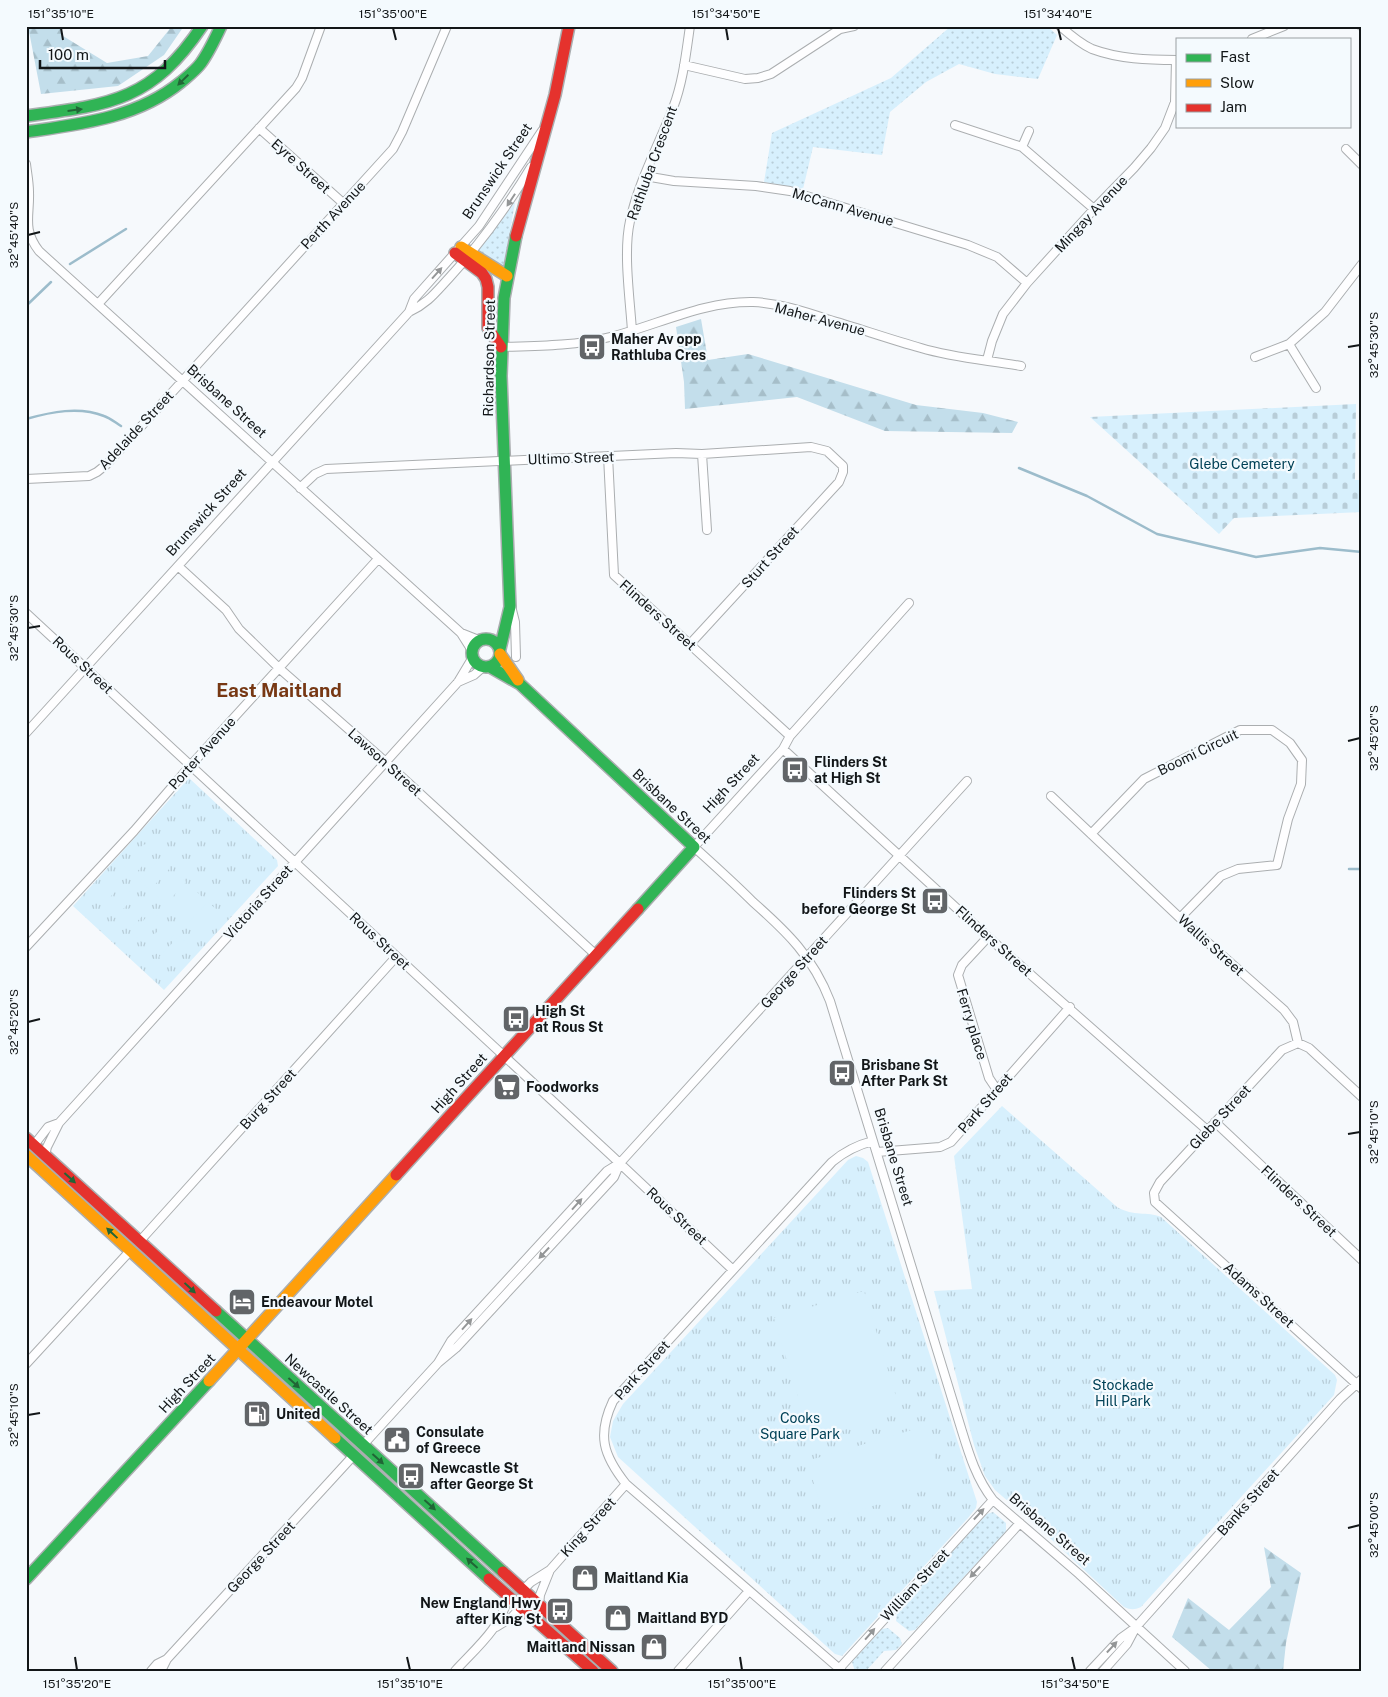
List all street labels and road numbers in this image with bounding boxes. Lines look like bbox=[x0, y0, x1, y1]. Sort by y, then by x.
street label: Rathluba Crescent bbox=[624, 104, 680, 222]
street label: Brunswick Street bbox=[459, 120, 535, 222]
street label: Eyre Street bbox=[268, 135, 334, 197]
street label: Mingay Avenue bbox=[1051, 172, 1131, 256]
street label: Perth Avenue bbox=[297, 178, 369, 252]
street label: McCann Avenue bbox=[790, 185, 896, 229]
street label: Richardson Street bbox=[480, 299, 498, 417]
street label: Maher Avenue bbox=[773, 299, 867, 339]
street label: Brisbane Street bbox=[184, 361, 270, 441]
street label: Adelaide Street bbox=[95, 387, 177, 473]
street label: Ultimo Street bbox=[527, 448, 615, 468]
street label: Brunswick Street bbox=[163, 465, 249, 559]
street label: Sturt Street bbox=[738, 523, 802, 591]
street label: Flinders Street bbox=[617, 577, 699, 653]
street label: Rous Street bbox=[50, 633, 116, 697]
street label: Porter Avenue bbox=[165, 713, 239, 793]
street label: Lawson Street bbox=[345, 725, 425, 799]
street label: Boomi Circuit bbox=[1155, 726, 1241, 778]
street label: High Street bbox=[699, 750, 763, 816]
street label: Brisbane Street bbox=[629, 765, 715, 847]
street label: Victoria Street bbox=[220, 862, 296, 942]
street label: Flinders Street bbox=[953, 903, 1035, 979]
street label: Rous Street bbox=[347, 909, 413, 973]
street label: Wallis Street bbox=[1175, 911, 1247, 979]
street label: George Street bbox=[757, 932, 831, 1012]
street label: Ferry place bbox=[954, 986, 990, 1062]
street label: High Street bbox=[428, 1050, 490, 1116]
street label: Burg Street bbox=[237, 1065, 299, 1133]
street label: Park Street bbox=[955, 1070, 1015, 1136]
street label: Glebe Street bbox=[1186, 1081, 1254, 1153]
street label: Brisbane Street bbox=[871, 1106, 917, 1208]
street label: Flinders Street bbox=[1258, 1162, 1340, 1240]
street label: Rous Street bbox=[644, 1184, 710, 1248]
street label: Adams Street bbox=[1220, 1259, 1298, 1331]
street label: Park Street bbox=[611, 1337, 673, 1403]
street label: High Street bbox=[155, 1350, 219, 1416]
street label: Newcastle Street bbox=[282, 1350, 376, 1438]
street label: Banks Street bbox=[1214, 1465, 1282, 1539]
street label: Brisbane Street bbox=[1006, 1490, 1094, 1568]
street label: King Street bbox=[557, 1494, 619, 1560]
street label: George Street bbox=[224, 1518, 298, 1596]
street label: William Street bbox=[878, 1546, 952, 1624]

